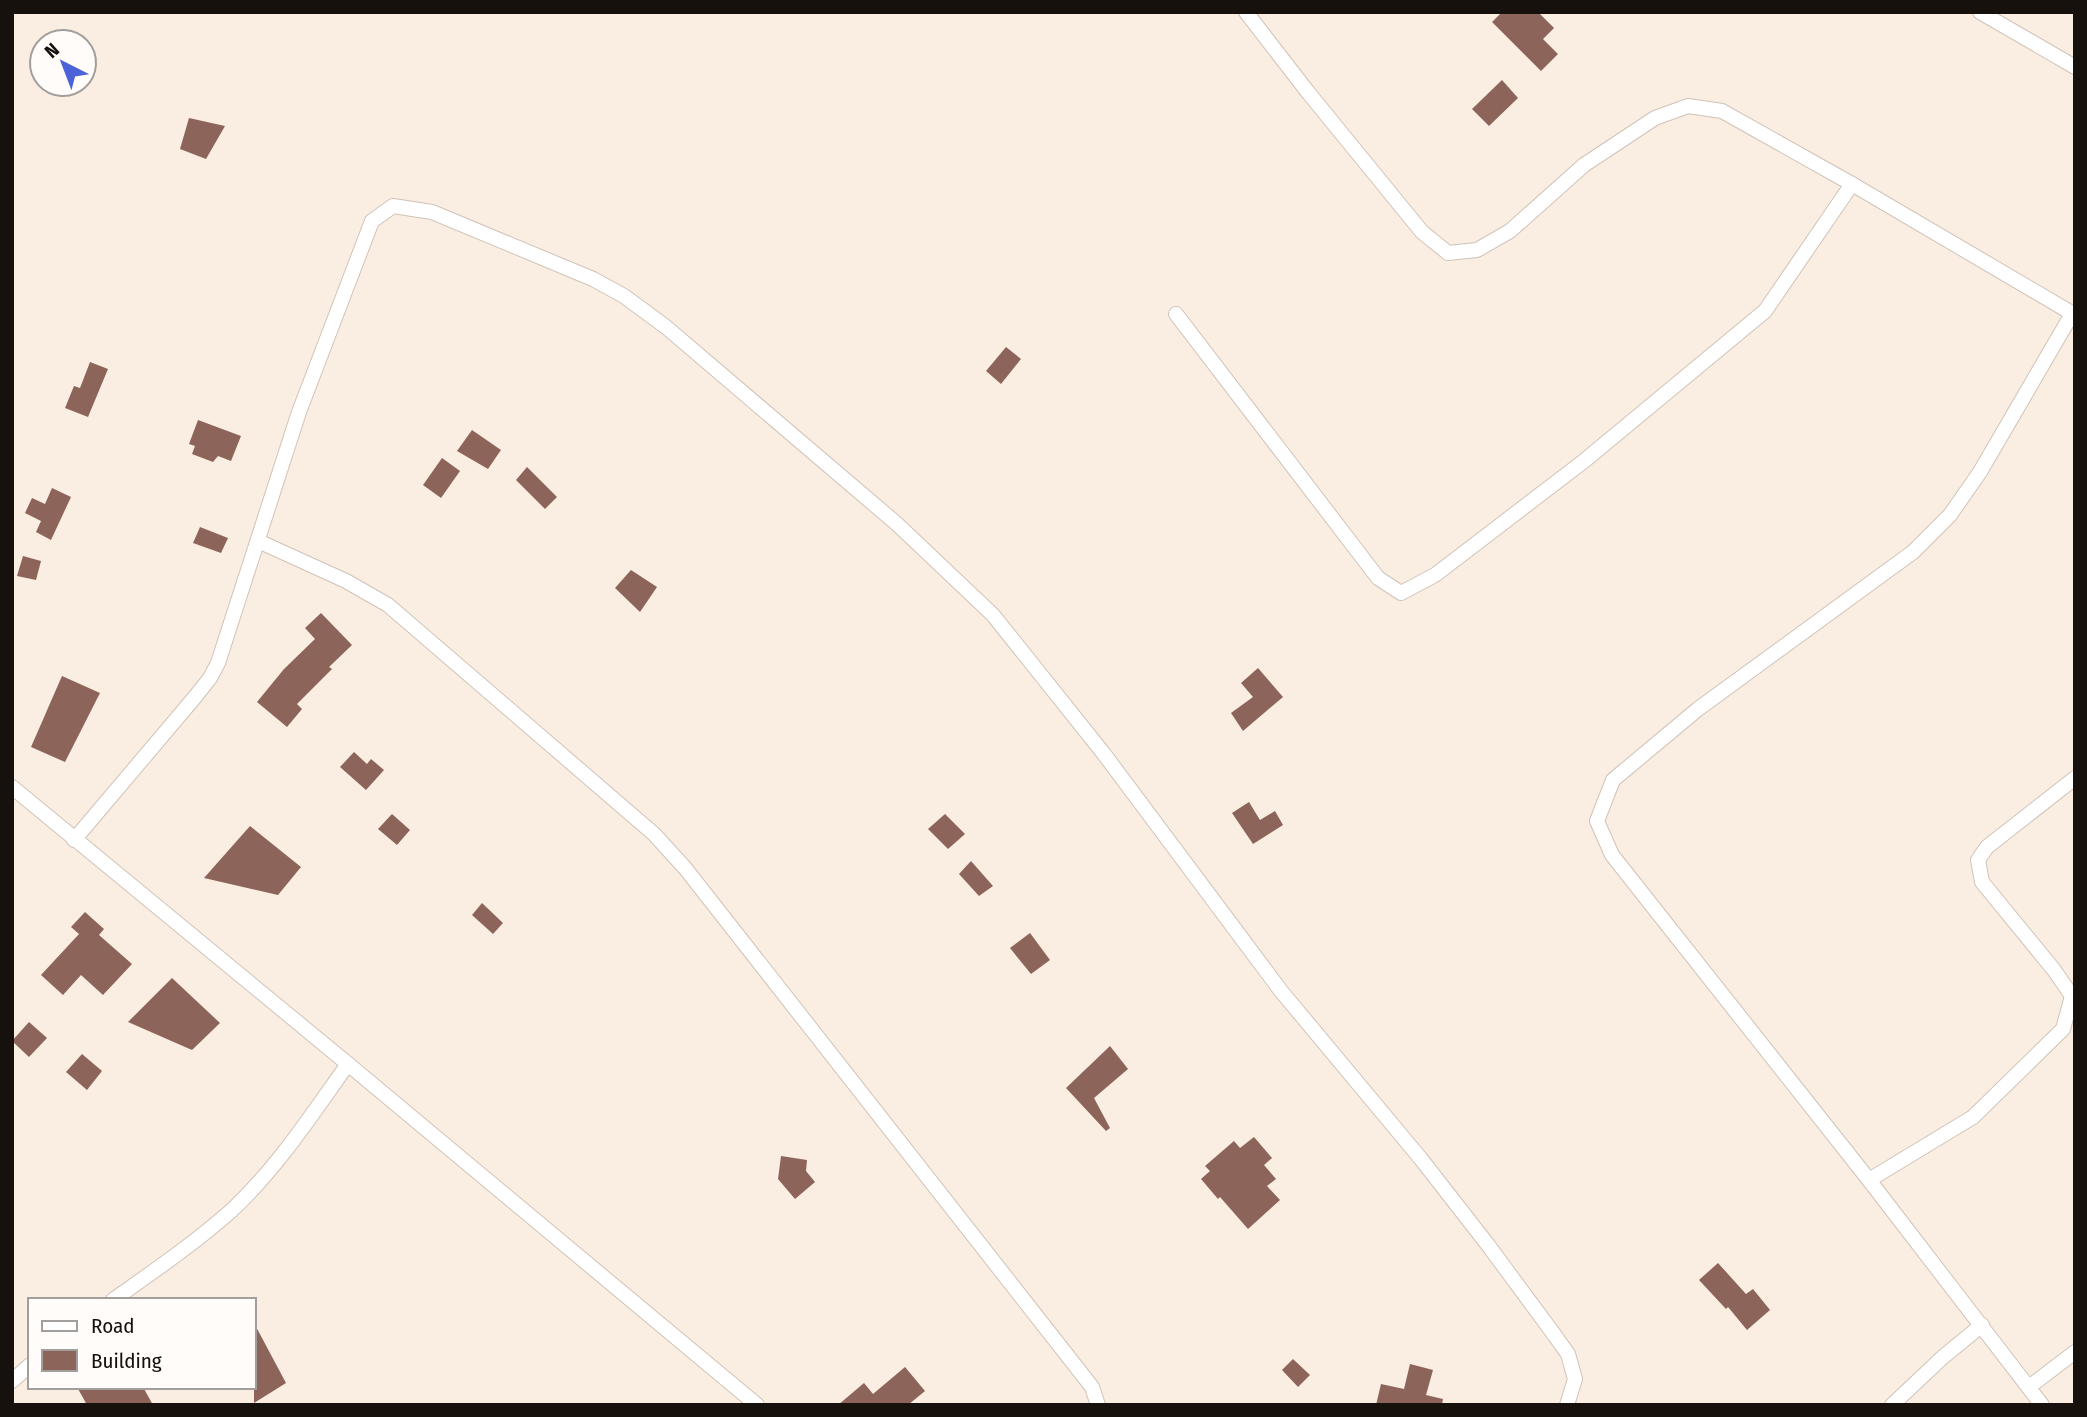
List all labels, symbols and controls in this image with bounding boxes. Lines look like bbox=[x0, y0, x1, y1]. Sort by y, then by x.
north arrow bbox=[28, 28, 98, 98]
text: N bbox=[40, 38, 64, 63]
legend bbox=[28, 1298, 256, 1389]
text: Road bbox=[91, 1313, 135, 1339]
text: Building bbox=[91, 1348, 162, 1374]

